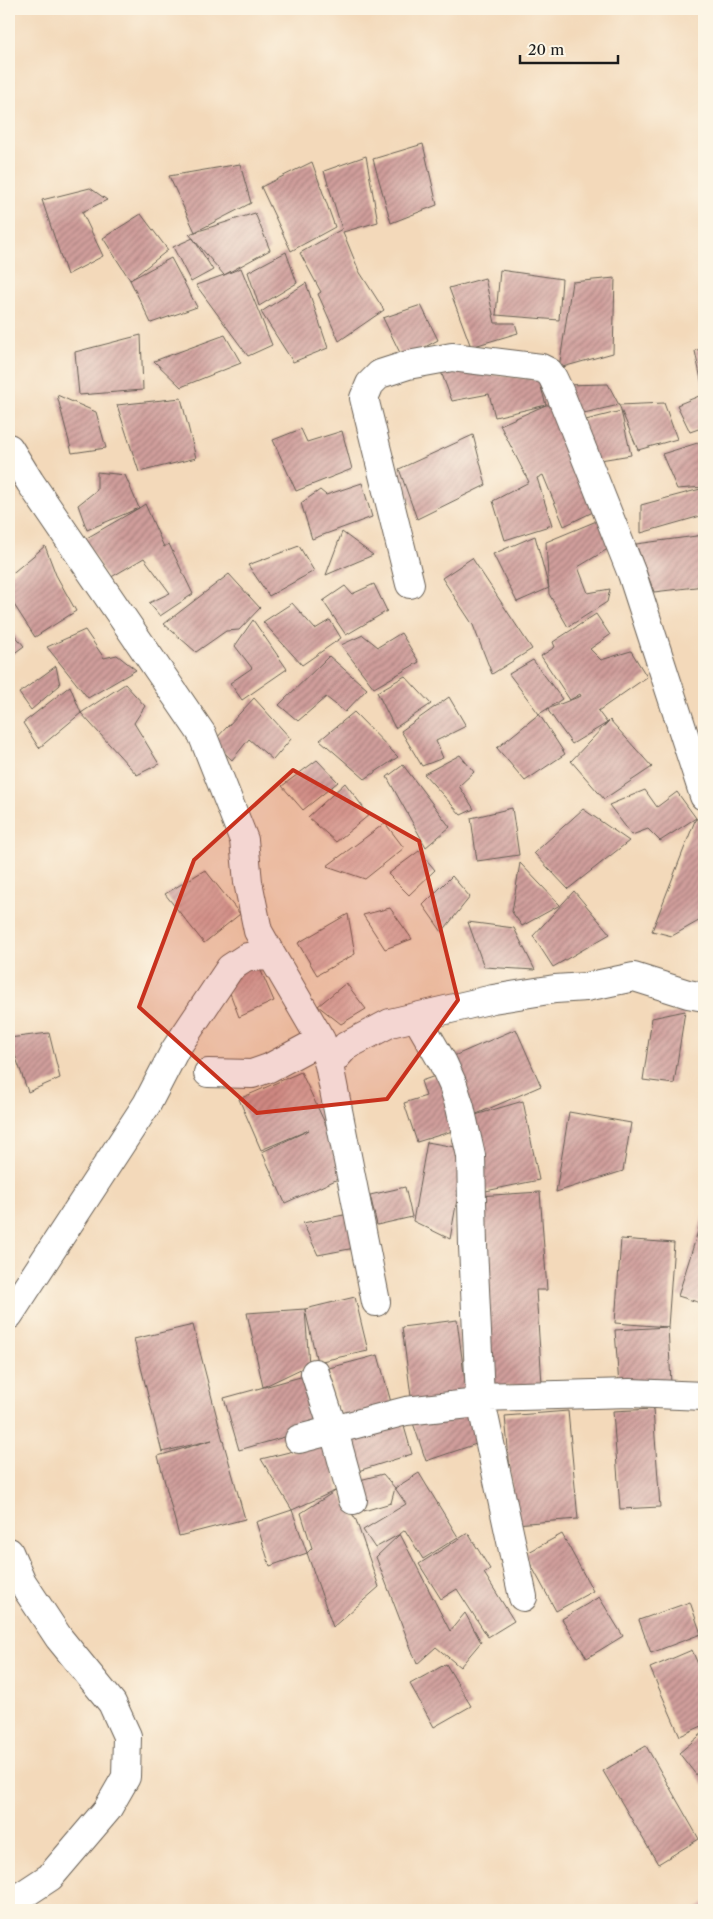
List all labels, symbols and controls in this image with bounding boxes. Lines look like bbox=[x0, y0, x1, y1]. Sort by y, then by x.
scale bar bbox=[520, 32, 618, 64]
text: 20 m bbox=[528, 40, 564, 59]

